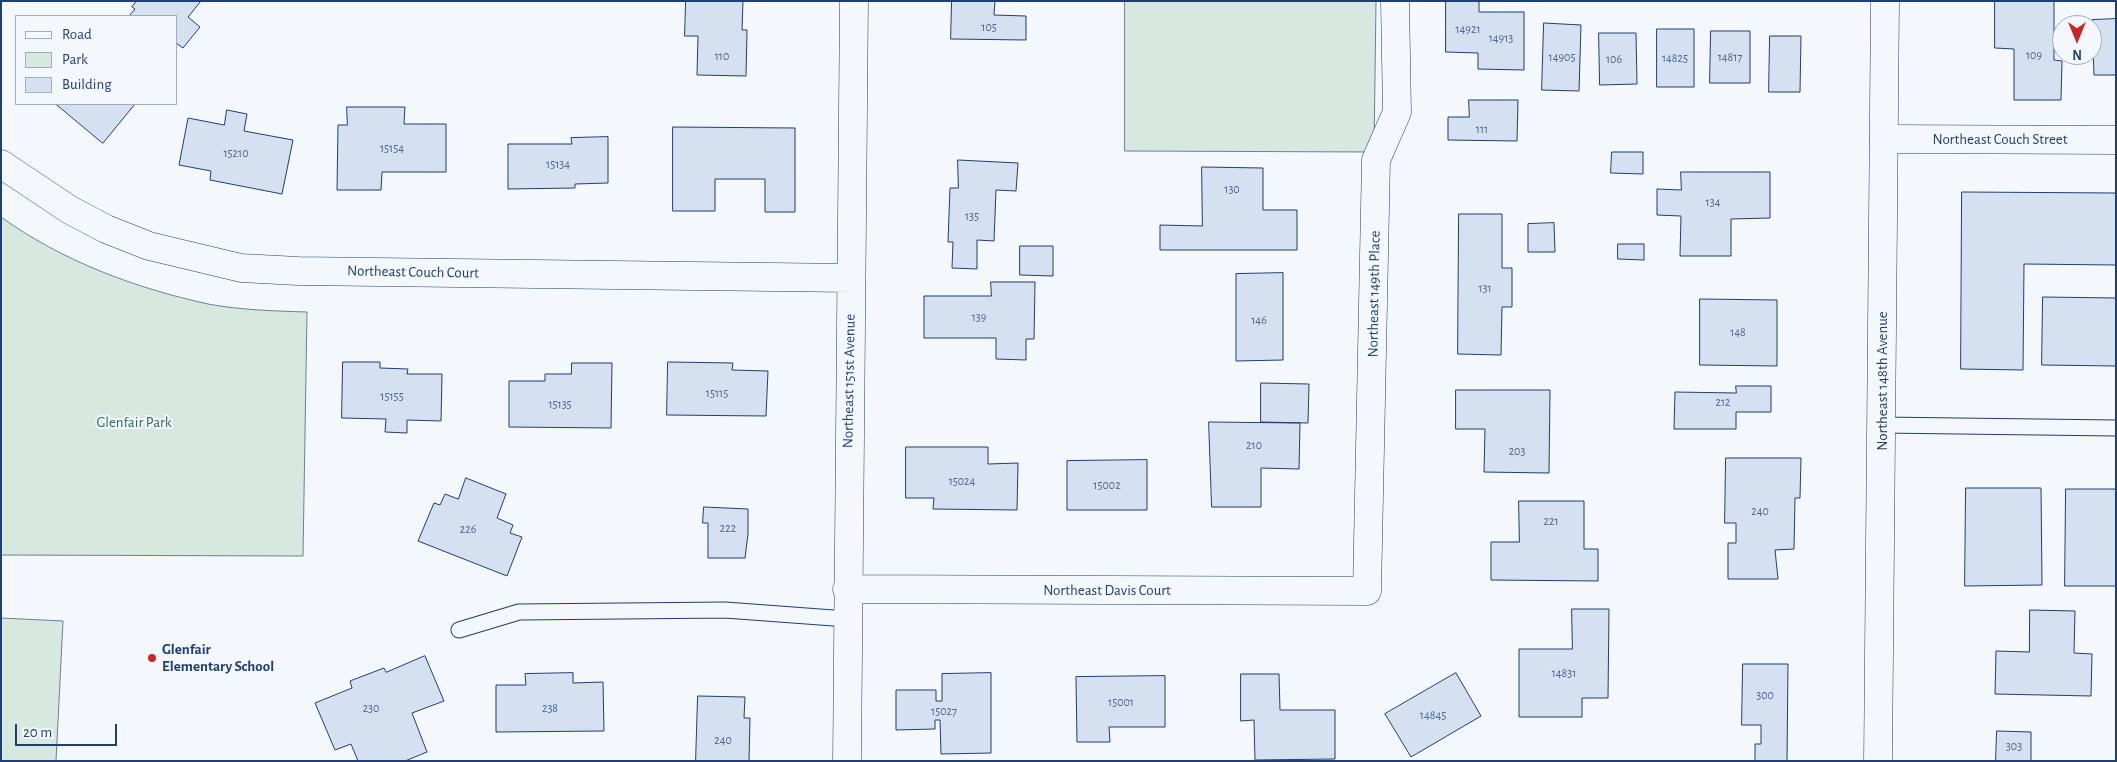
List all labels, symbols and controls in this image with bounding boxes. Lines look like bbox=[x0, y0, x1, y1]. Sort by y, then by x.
legend bbox=[15, 15, 178, 105]
north arrow bbox=[2052, 15, 2102, 65]
house number: 105 bbox=[981, 20, 997, 34]
house number: 14921 bbox=[1455, 22, 1481, 36]
text: Road bbox=[62, 27, 92, 42]
house number: 14913 bbox=[1489, 31, 1513, 45]
text: N bbox=[2072, 47, 2082, 61]
house number: 109 bbox=[2026, 48, 2042, 62]
house number: 110 bbox=[715, 49, 729, 63]
house number: 14905 bbox=[1549, 50, 1575, 64]
house number: 14817 bbox=[1718, 50, 1742, 64]
house number: 14825 bbox=[1662, 51, 1688, 65]
text: Park bbox=[62, 52, 88, 67]
house number: 106 bbox=[1606, 52, 1622, 66]
text: Building bbox=[62, 77, 112, 92]
house number: 111 bbox=[1476, 122, 1488, 136]
street label: Northeast Couch Street bbox=[1932, 130, 2068, 148]
house number: 15154 bbox=[380, 141, 404, 155]
house number: 15210 bbox=[223, 146, 249, 160]
house number: 15134 bbox=[546, 157, 570, 171]
house number: 130 bbox=[1224, 182, 1240, 196]
house number: 134 bbox=[1706, 195, 1720, 209]
house number: 135 bbox=[965, 209, 979, 223]
street label: Northeast 149th Place bbox=[1364, 230, 1384, 358]
street label: Northeast Couch Court bbox=[347, 262, 479, 282]
house number: 131 bbox=[1478, 281, 1492, 295]
house number: 139 bbox=[972, 310, 986, 324]
street label: Northeast 148th Avenue bbox=[1873, 311, 1891, 451]
house number: 146 bbox=[1251, 313, 1267, 327]
street label: Northeast 151st Avenue bbox=[839, 314, 859, 448]
house number: 148 bbox=[1730, 325, 1746, 339]
house number: 15115 bbox=[706, 386, 728, 400]
house number: 15155 bbox=[380, 389, 404, 403]
house number: 212 bbox=[1715, 395, 1731, 409]
house number: 15135 bbox=[548, 397, 572, 411]
park label: Glenfair Park bbox=[96, 413, 172, 431]
house number: 210 bbox=[1246, 438, 1262, 452]
house number: 203 bbox=[1509, 444, 1525, 458]
house number: 15024 bbox=[949, 474, 975, 488]
house number: 15002 bbox=[1093, 478, 1121, 492]
house number: 240 bbox=[1751, 504, 1769, 518]
house number: 221 bbox=[1543, 514, 1559, 528]
house number: 222 bbox=[720, 521, 736, 535]
house number: 226 bbox=[460, 522, 476, 536]
street label: Northeast Davis Court bbox=[1043, 581, 1171, 599]
place label: Glenfair Elementary School bbox=[162, 640, 274, 675]
marker: Glenfair Elementary School bbox=[146, 652, 158, 664]
house number: 14831 bbox=[1552, 666, 1576, 680]
house number: 300 bbox=[1756, 688, 1774, 702]
house number: 15001 bbox=[1108, 695, 1134, 709]
house number: 230 bbox=[363, 701, 379, 715]
house number: 238 bbox=[542, 701, 558, 715]
house number: 15027 bbox=[931, 704, 957, 718]
house number: 14845 bbox=[1420, 708, 1446, 722]
scale bar bbox=[18, 714, 120, 746]
text: 20 m bbox=[23, 725, 52, 740]
house number: 240 bbox=[714, 733, 732, 747]
house number: 303 bbox=[2006, 739, 2022, 753]

